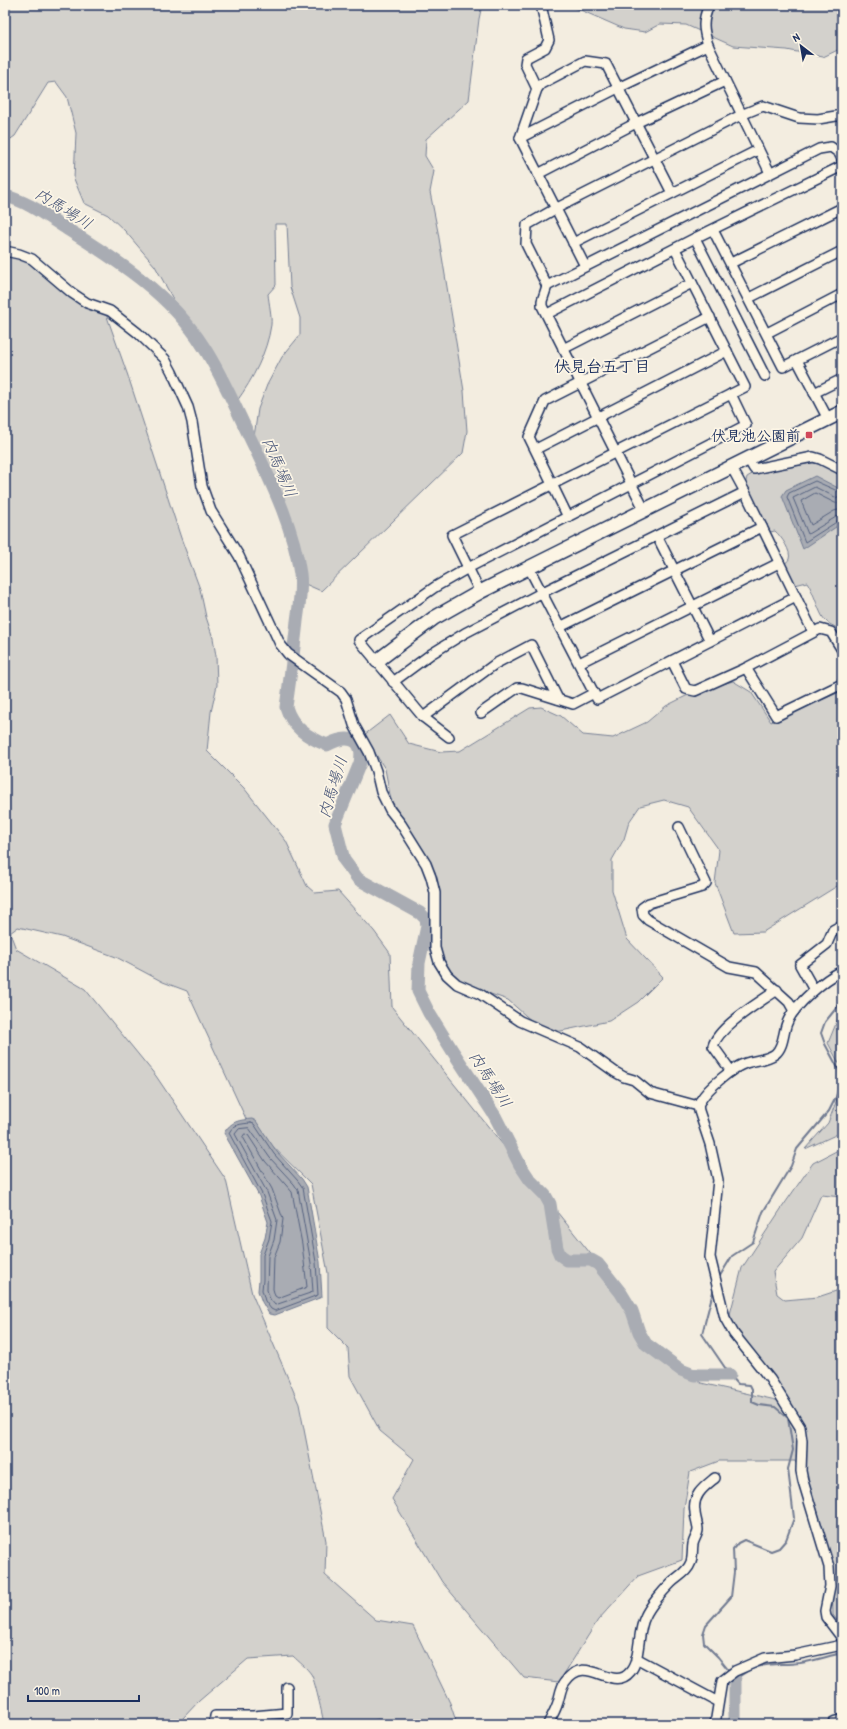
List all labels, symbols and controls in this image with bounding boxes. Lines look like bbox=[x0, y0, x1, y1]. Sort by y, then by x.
north arrow bbox=[781, 26, 821, 66]
text: N bbox=[790, 30, 802, 45]
water label: 内馬場川 bbox=[31, 182, 97, 234]
district label: 伏見台五丁目 bbox=[554, 355, 650, 377]
place label: 伏見池公園前 bbox=[711, 425, 801, 446]
marker: 伏見池公園前 bbox=[804, 430, 814, 440]
water label: 内馬場川 bbox=[257, 433, 303, 501]
water label: 内馬場川 bbox=[312, 753, 352, 821]
water label: 内馬場川 bbox=[464, 1046, 518, 1112]
scale bar bbox=[28, 1677, 139, 1703]
text: 100 m bbox=[34, 1682, 60, 1699]

